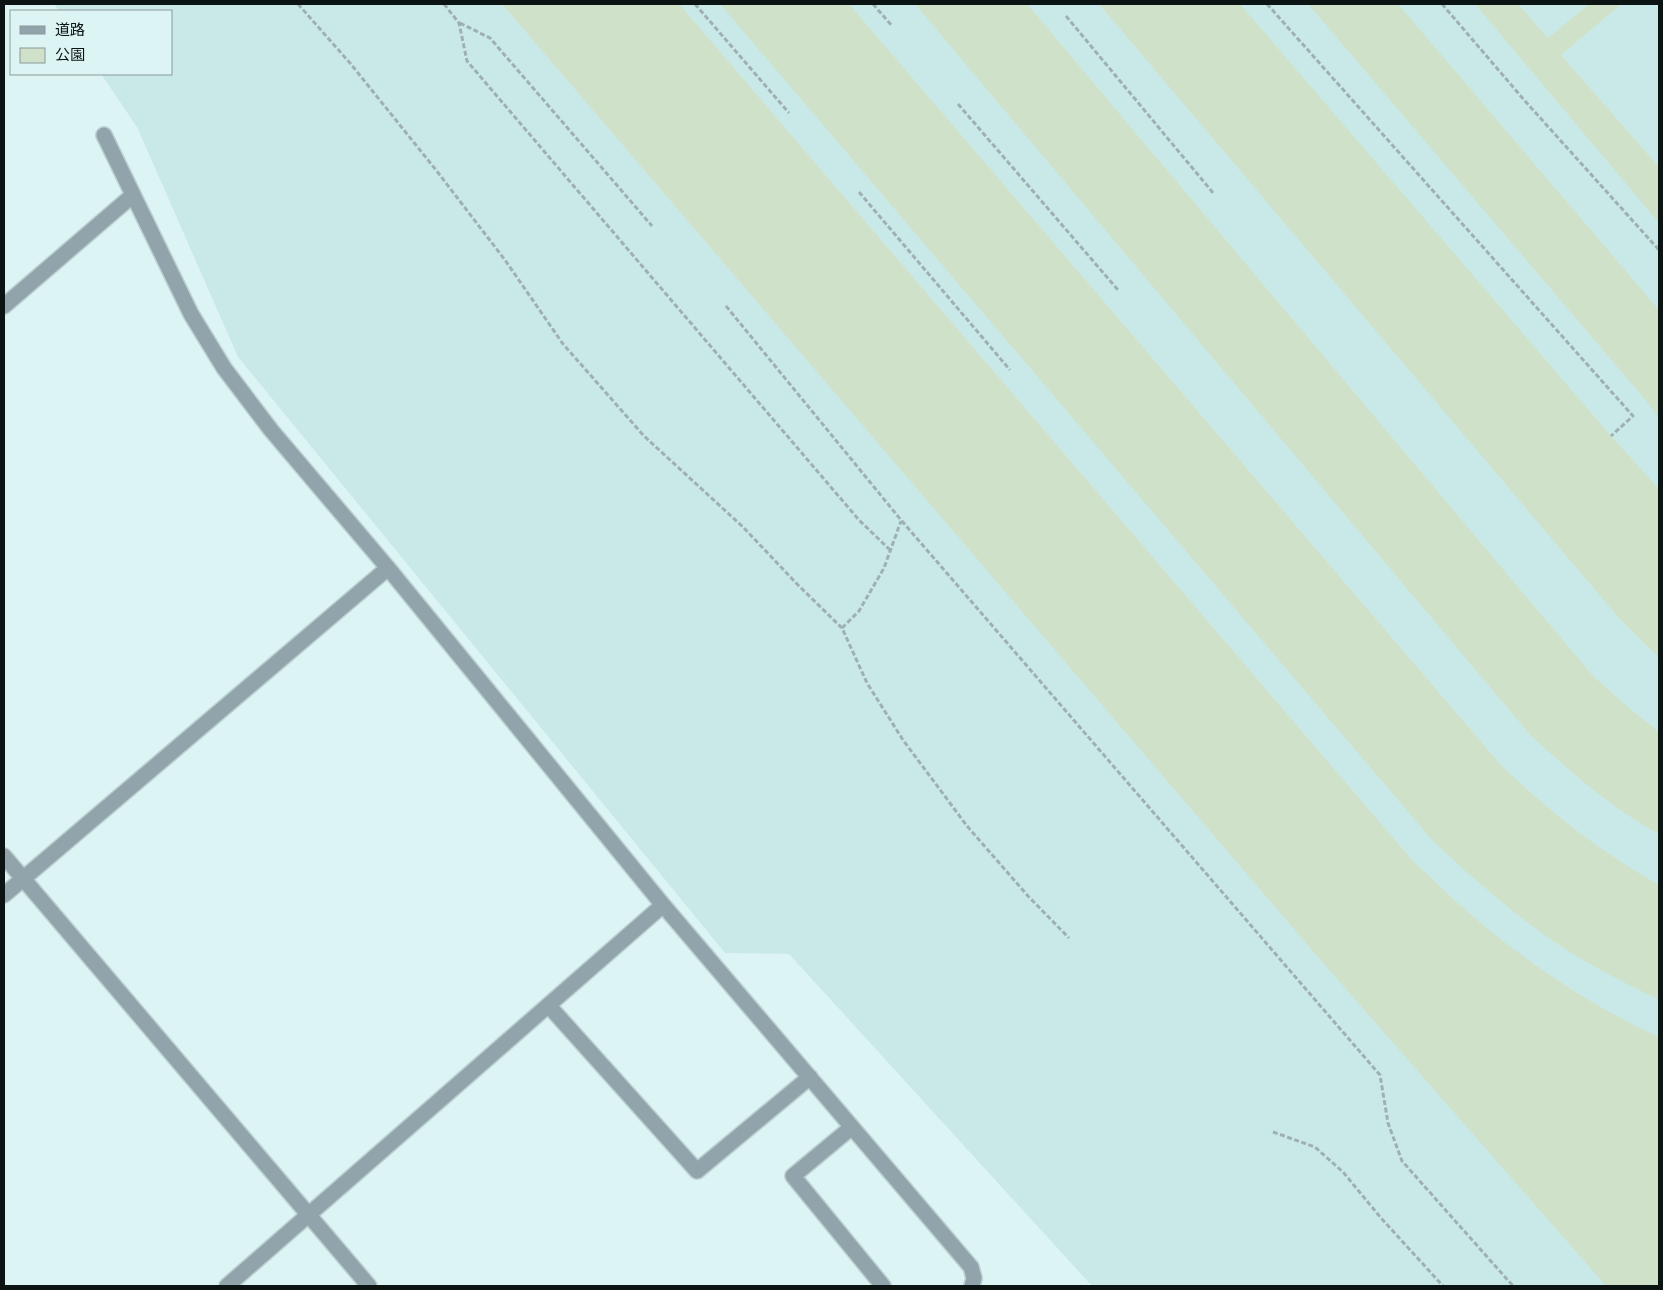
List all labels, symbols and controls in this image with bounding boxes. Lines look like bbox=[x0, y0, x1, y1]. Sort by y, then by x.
legend bbox=[10, 10, 172, 75]
text: 道路 bbox=[55, 21, 85, 38]
text: 公園 bbox=[55, 46, 85, 63]

